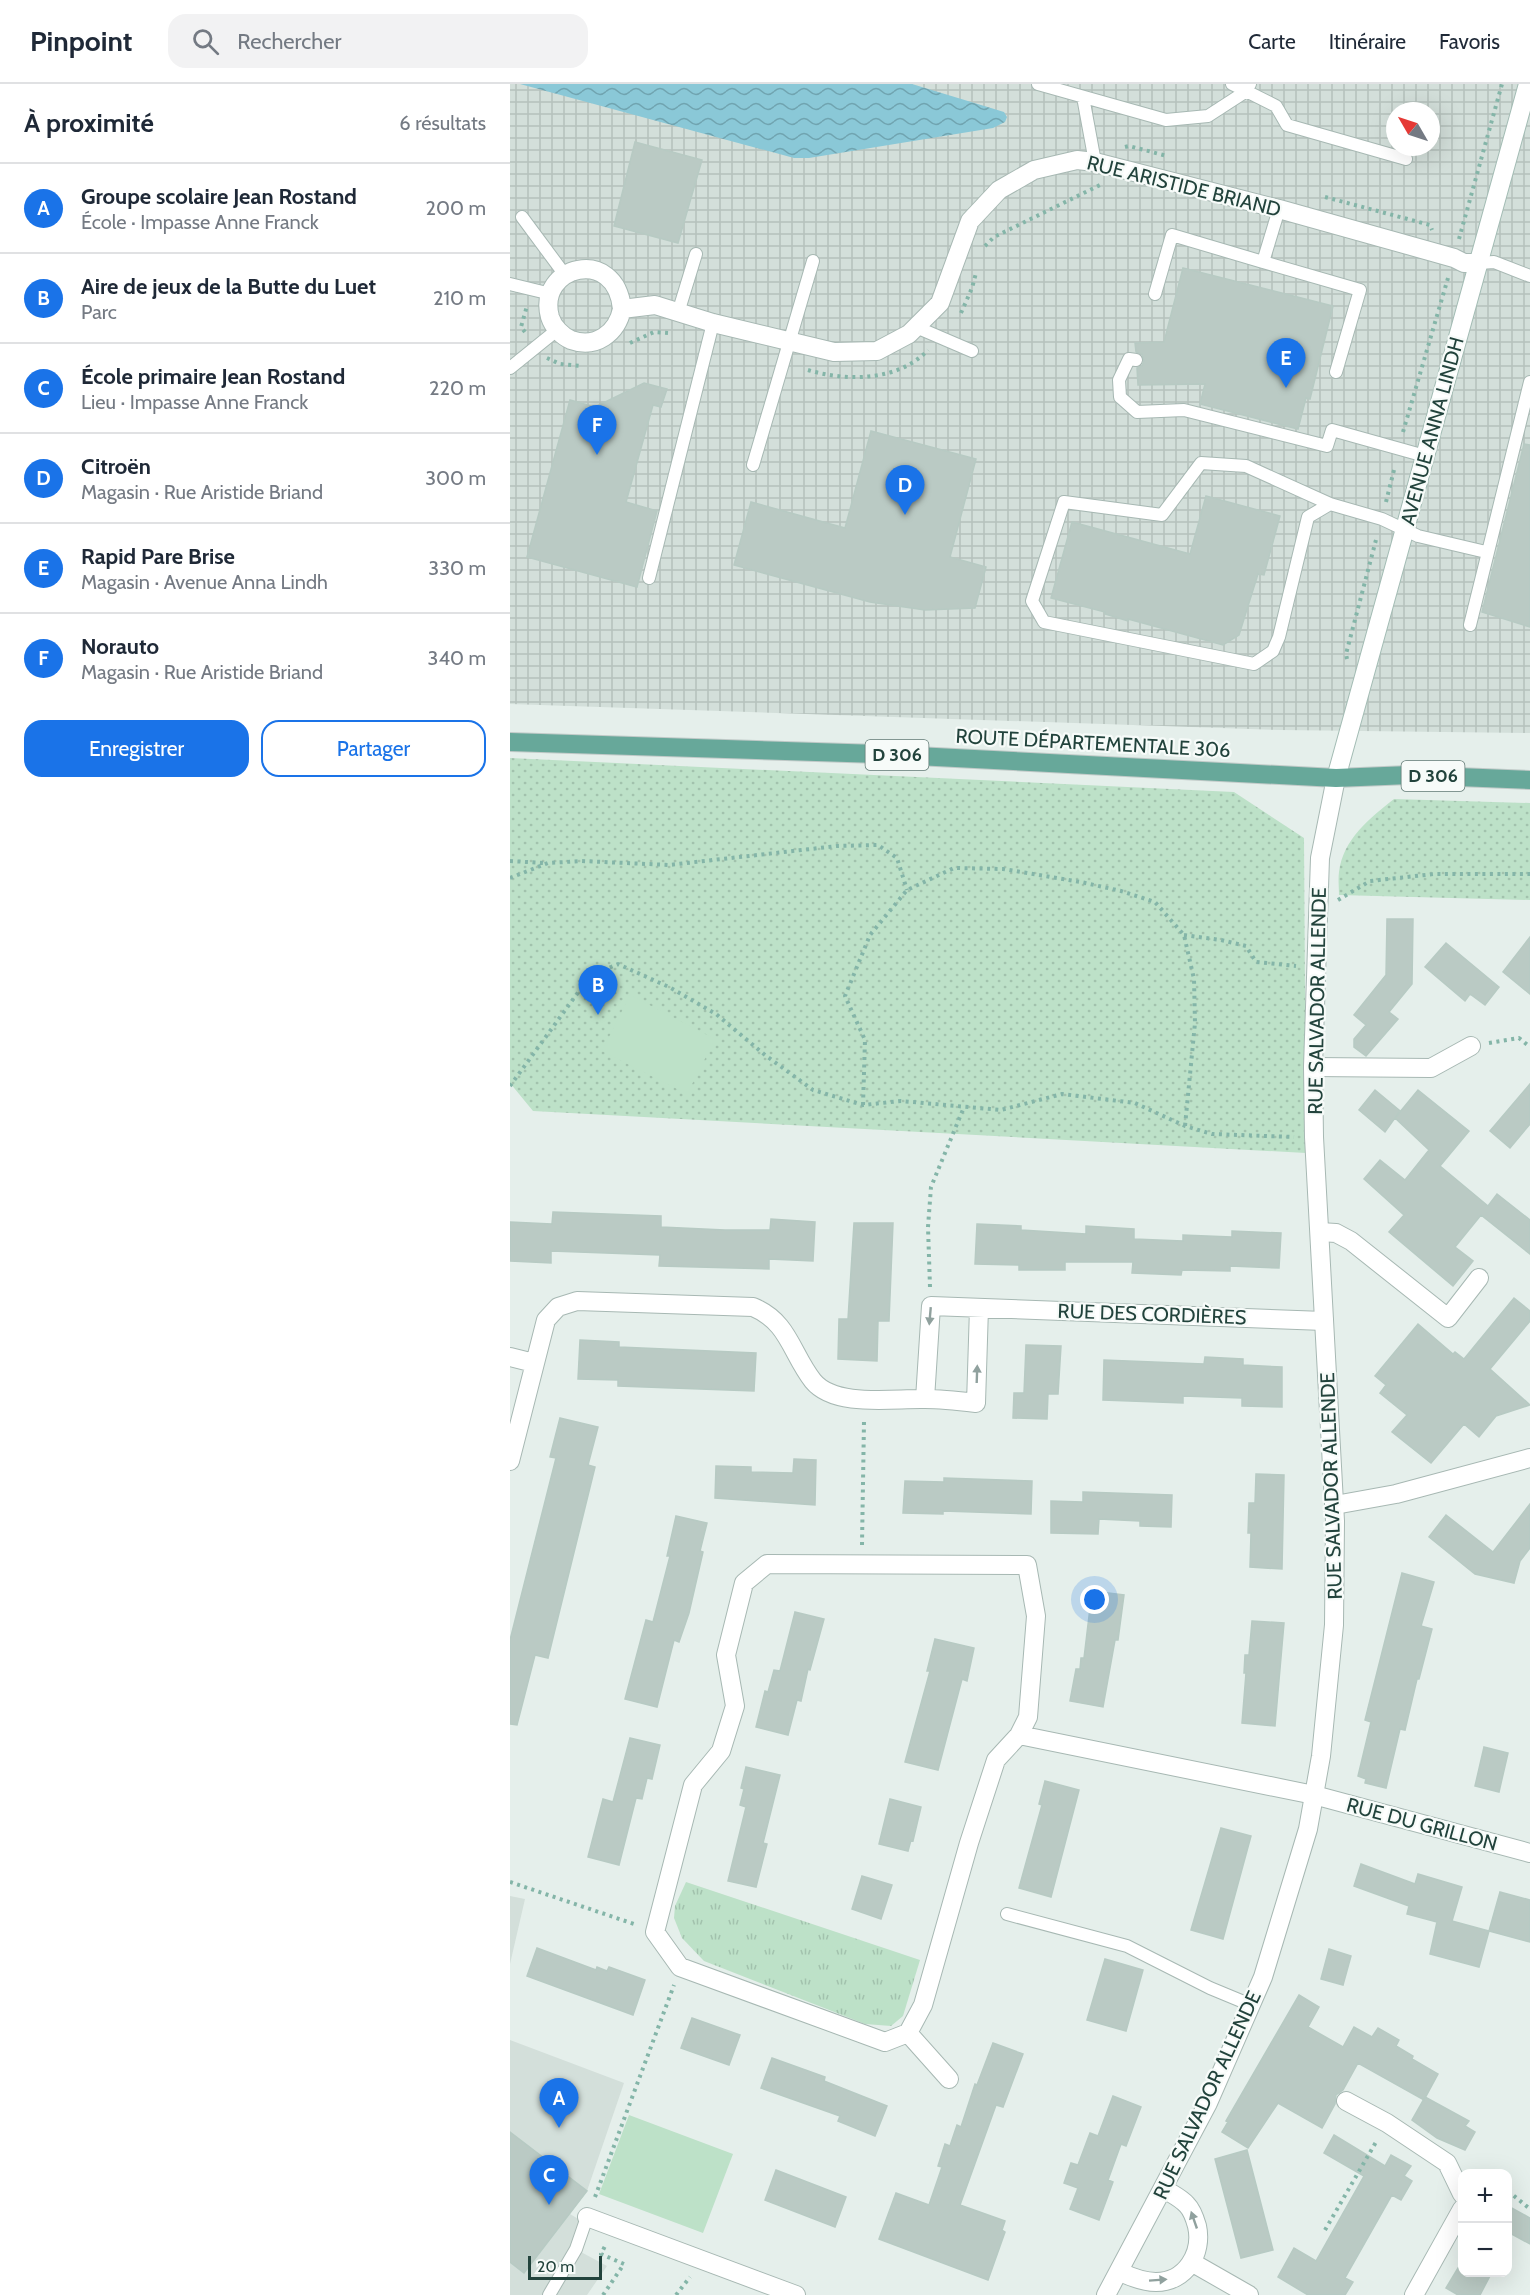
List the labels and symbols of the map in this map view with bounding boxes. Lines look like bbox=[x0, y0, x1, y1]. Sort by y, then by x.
north arrow bbox=[1386, 102, 1440, 156]
street label: RUE ARISTIDE BRIAND bbox=[1084, 150, 1284, 222]
street label: AVENUE ANNA LINDH bbox=[1395, 334, 1469, 528]
pin: E bbox=[1266, 338, 1306, 388]
pin: F bbox=[578, 406, 616, 455]
pin: D bbox=[886, 466, 924, 515]
street label: ROUTE DÉPARTEMENTALE 306 bbox=[955, 724, 1231, 762]
road number: D 306 bbox=[866, 740, 928, 770]
road number: D 306 bbox=[1402, 761, 1464, 791]
street label: RUE SALVADOR ALLENDE bbox=[1303, 887, 1331, 1115]
pin: B bbox=[578, 966, 617, 1015]
street label: RUE DES CORDIÈRES bbox=[1057, 1299, 1247, 1329]
one-way arrow bbox=[926, 1307, 935, 1326]
one-way arrow bbox=[972, 1365, 981, 1384]
street label: RUE SALVADOR ALLENDE bbox=[1315, 1372, 1347, 1600]
your location bbox=[1080, 1585, 1109, 1614]
street label: RUE DU GRILLON bbox=[1344, 1792, 1500, 1856]
street label: RUE SALVADOR ALLENDE bbox=[1148, 1987, 1266, 2203]
pin: A bbox=[539, 2078, 578, 2128]
pin: C bbox=[530, 2156, 568, 2205]
one-way arrow bbox=[1189, 2211, 1199, 2229]
scale bar bbox=[528, 2253, 602, 2280]
one-way arrow bbox=[1149, 2276, 1168, 2285]

